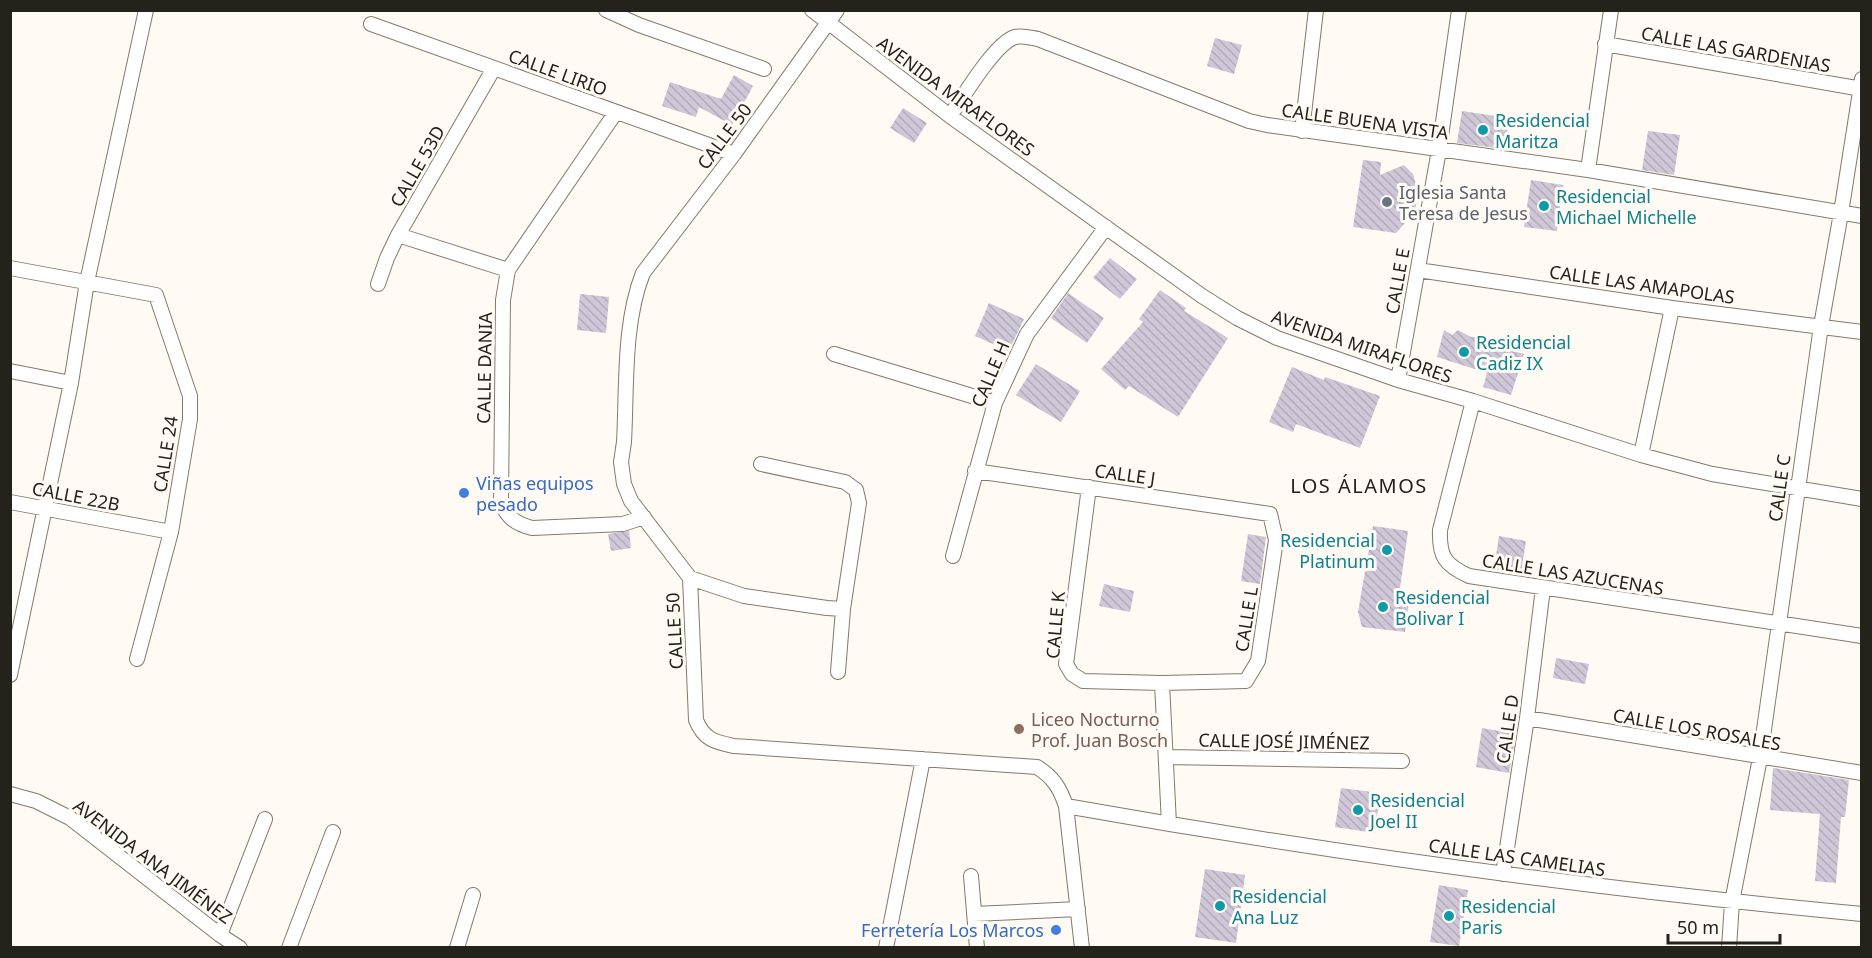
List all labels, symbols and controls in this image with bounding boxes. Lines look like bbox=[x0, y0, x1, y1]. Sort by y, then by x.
street label: CALLE LAS GARDENIAS bbox=[1639, 21, 1833, 78]
street label: AVENIDA MIRAFLORES bbox=[872, 31, 1040, 161]
street label: CALLE LIRIO bbox=[505, 43, 611, 101]
street label: CALLE BUENA VISTA bbox=[1280, 97, 1450, 145]
street label: CALLE 50 bbox=[691, 98, 757, 174]
place label: Residencial Maritza bbox=[1495, 108, 1590, 153]
street label: CALLE 53D bbox=[384, 121, 450, 211]
marker: Residencial Maritza bbox=[1476, 123, 1490, 137]
place label: Iglesia Santa Teresa de Jesus bbox=[1399, 180, 1528, 225]
place label: Residencial Michael Michelle bbox=[1556, 184, 1697, 229]
marker: Iglesia Santa Teresa de Jesus bbox=[1380, 195, 1394, 209]
marker: Residencial Michael Michelle bbox=[1537, 199, 1551, 213]
street label: CALLE E bbox=[1379, 246, 1415, 316]
street label: CALLE LAS AMAPOLAS bbox=[1548, 259, 1736, 309]
street label: AVENIDA MIRAFLORES bbox=[1269, 304, 1455, 388]
street label: CALLE DANIA bbox=[471, 311, 497, 424]
place label: Residencial Cadiz IX bbox=[1476, 330, 1571, 375]
street label: CALLE H bbox=[965, 337, 1015, 411]
marker: Residencial Cadiz IX bbox=[1457, 345, 1471, 359]
street label: CALLE 24 bbox=[147, 414, 183, 494]
street label: CALLE C bbox=[1762, 453, 1796, 523]
street label: CALLE J bbox=[1093, 458, 1157, 490]
place label: Viñas equipos pesado bbox=[476, 471, 594, 516]
district label: LOS ÁLAMOS bbox=[1290, 472, 1428, 499]
street label: CALLE 22B bbox=[30, 476, 122, 516]
marker: Viñas equipos pesado bbox=[457, 486, 471, 500]
place label: Residencial Platinum bbox=[1280, 528, 1375, 573]
marker: Residencial Platinum bbox=[1380, 543, 1394, 557]
street label: CALLE LAS AZUCENAS bbox=[1481, 548, 1666, 600]
street label: CALLE L bbox=[1229, 585, 1263, 653]
place label: Residencial Bolivar I bbox=[1395, 585, 1490, 630]
street label: CALLE K bbox=[1040, 589, 1070, 660]
street label: CALLE 50 bbox=[660, 592, 688, 670]
marker: Residencial Bolivar I bbox=[1376, 600, 1390, 614]
street label: CALLE D bbox=[1490, 693, 1524, 765]
street label: CALLE LOS ROSALES bbox=[1611, 702, 1783, 756]
place label: Liceo Nocturno Prof. Juan Bosch bbox=[1031, 707, 1168, 752]
marker: Liceo Nocturno Prof. Juan Bosch bbox=[1012, 722, 1026, 736]
street label: CALLE JOSÉ JIMÉNEZ bbox=[1198, 728, 1370, 754]
place label: Residencial Joel II bbox=[1368, 788, 1465, 833]
street label: AVENIDA ANA JIMÉNEZ bbox=[69, 793, 237, 929]
marker: Residencial Joel II bbox=[1351, 803, 1365, 817]
street label: CALLE LAS CAMELIAS bbox=[1427, 833, 1607, 881]
place label: Residencial Ana Luz bbox=[1232, 884, 1327, 929]
place label: Residencial Paris bbox=[1461, 894, 1556, 939]
marker: Residencial Ana Luz bbox=[1213, 899, 1227, 913]
scale bar bbox=[1668, 907, 1780, 945]
marker: Residencial Paris bbox=[1442, 909, 1456, 923]
text: 50 m bbox=[1677, 915, 1719, 939]
place label: Ferretería Los Marcos bbox=[861, 918, 1044, 942]
marker: Ferretería Los Marcos bbox=[1049, 923, 1063, 937]

